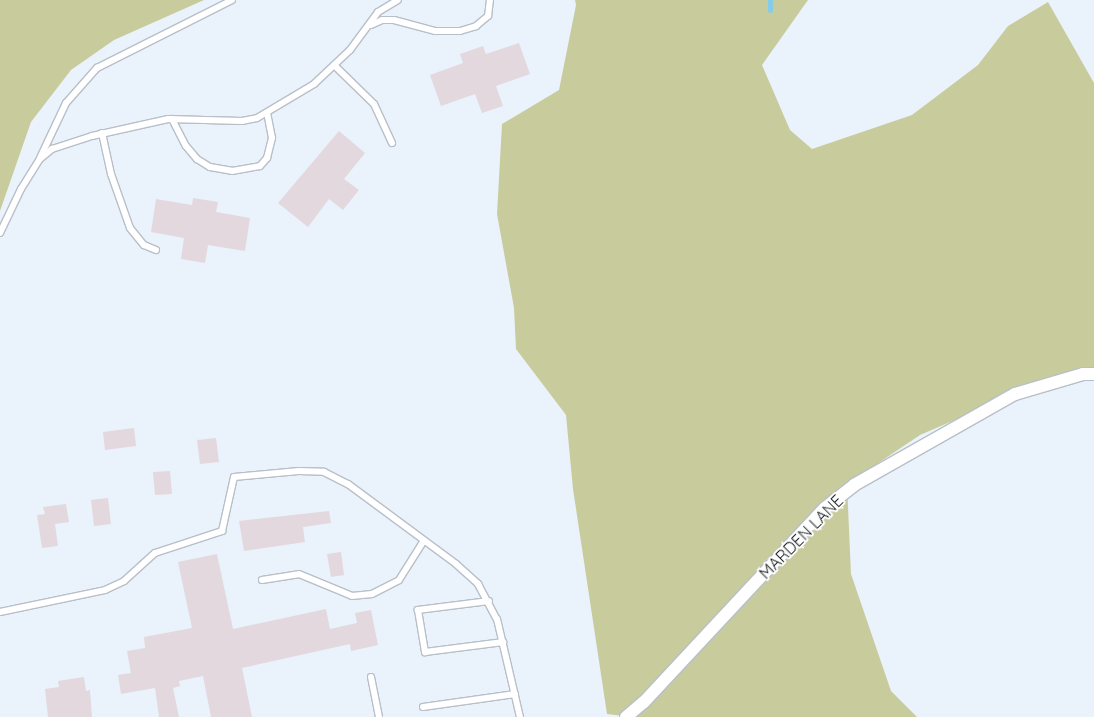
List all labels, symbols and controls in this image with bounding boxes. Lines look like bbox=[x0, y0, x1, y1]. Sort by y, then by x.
street label: MARDEN LANE bbox=[755, 491, 847, 583]

